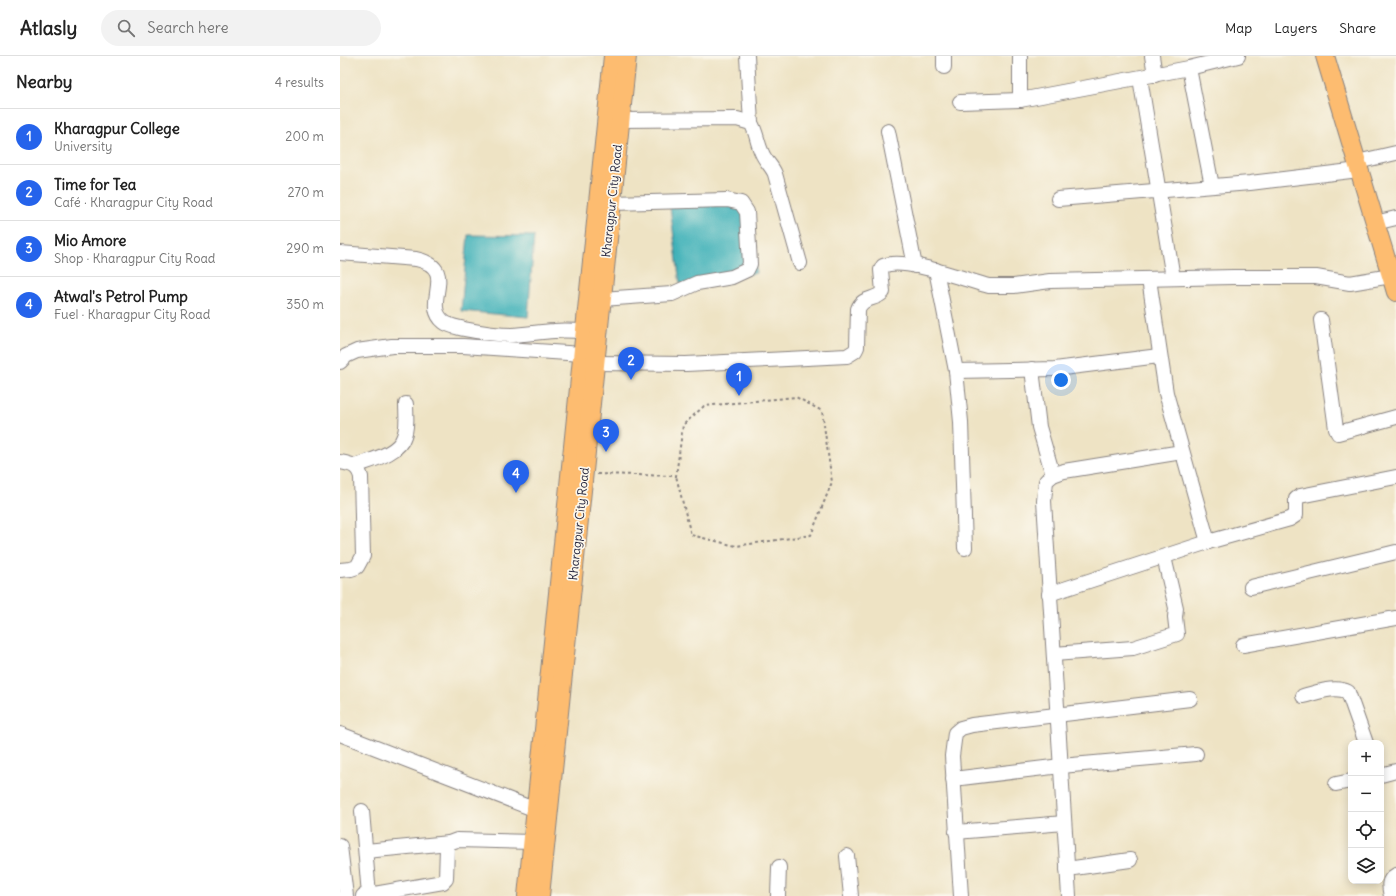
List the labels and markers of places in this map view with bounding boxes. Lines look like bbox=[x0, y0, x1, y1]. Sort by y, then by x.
pin: 2 bbox=[618, 347, 644, 380]
pin: 1 bbox=[726, 363, 752, 396]
pin: 3 bbox=[593, 419, 619, 452]
pin: 4 bbox=[503, 460, 529, 493]

